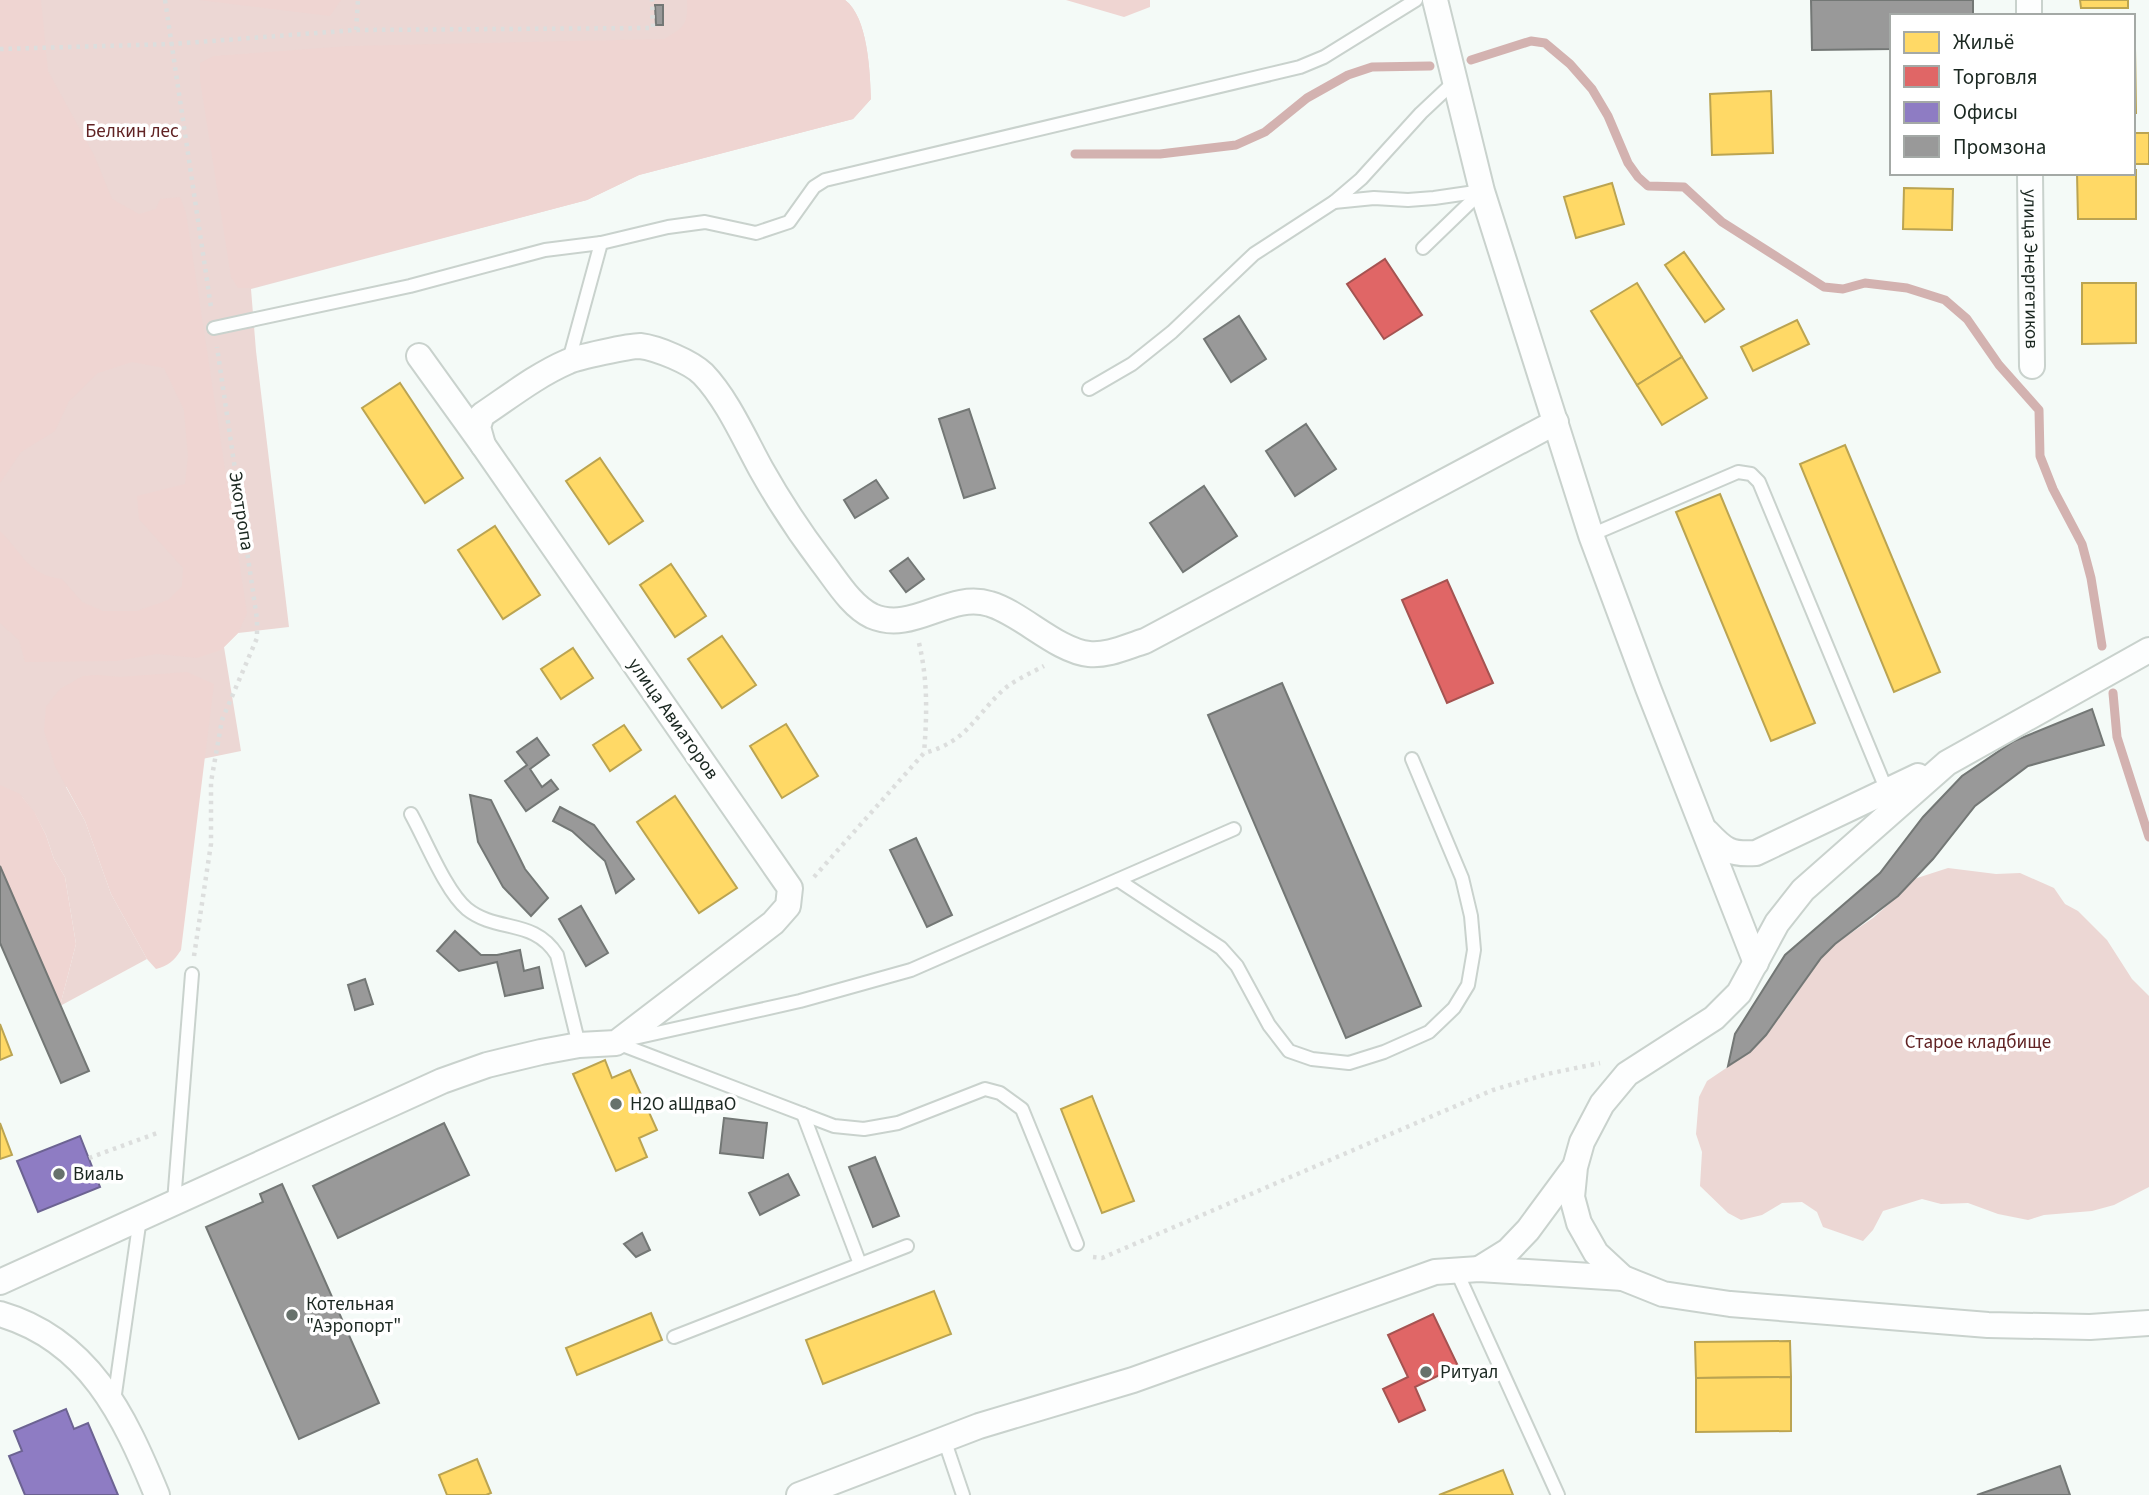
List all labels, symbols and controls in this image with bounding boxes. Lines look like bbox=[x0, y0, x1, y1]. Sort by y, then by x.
legend bbox=[1890, 14, 2135, 175]
text: Жильё bbox=[1953, 27, 2014, 57]
text: Торговля bbox=[1953, 62, 2038, 92]
text: Офисы bbox=[1953, 97, 2018, 127]
park label: Белкин лес bbox=[85, 118, 179, 145]
text: Промзона bbox=[1953, 132, 2046, 162]
street label: улица Энергетиков bbox=[2017, 189, 2045, 349]
street label: Экотропа bbox=[221, 470, 261, 552]
street label: улица Авиаторов bbox=[621, 653, 725, 785]
park label: Старое кладбище bbox=[1905, 1029, 2051, 1056]
place label: H2O аШдваО bbox=[630, 1091, 736, 1118]
marker: H2O аШдваО bbox=[608, 1096, 624, 1112]
place label: Виаль bbox=[73, 1161, 124, 1188]
marker: Виаль bbox=[51, 1166, 67, 1182]
place label: Котельная "Аэропорт" bbox=[306, 1291, 401, 1340]
marker: Котельная "Аэропорт" bbox=[284, 1307, 300, 1323]
place label: Ритуал bbox=[1440, 1359, 1498, 1386]
marker: Ритуал bbox=[1418, 1364, 1434, 1380]

